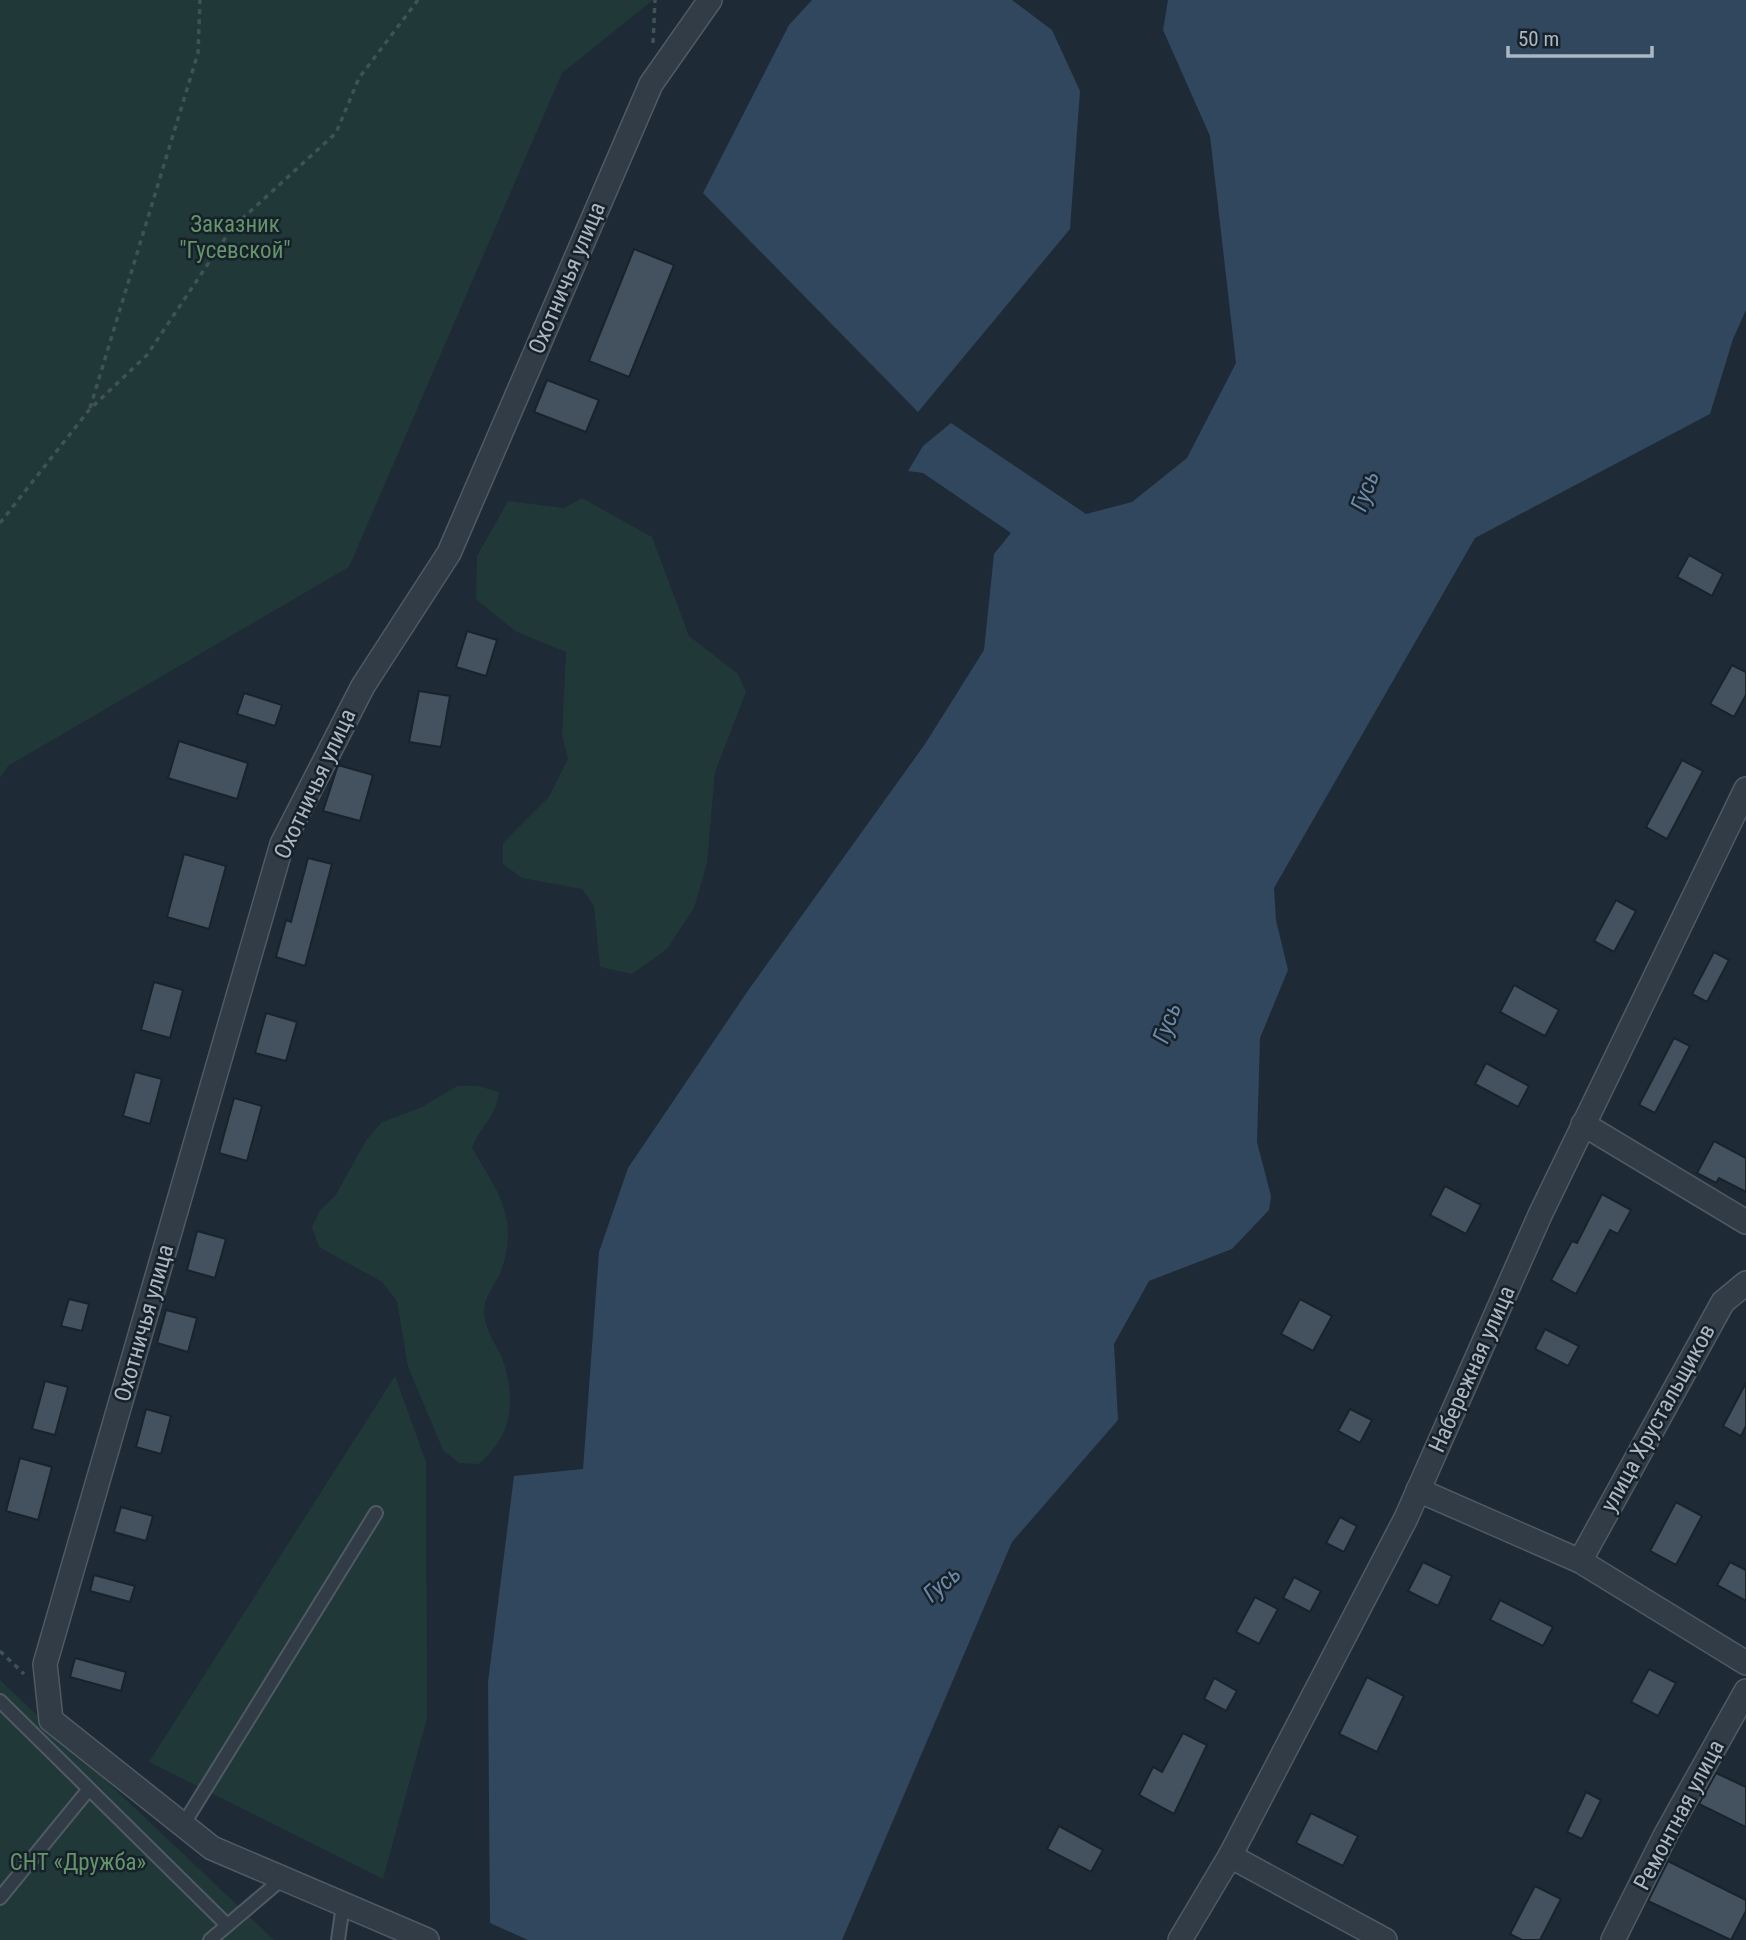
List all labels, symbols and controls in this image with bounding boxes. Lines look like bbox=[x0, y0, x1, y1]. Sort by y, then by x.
scale bar bbox=[1508, 14, 1652, 58]
text: 50 m bbox=[1518, 27, 1559, 51]
street label: Охотничья улица bbox=[523, 198, 611, 358]
park label: Заказник "Гусевской" bbox=[179, 211, 291, 264]
water label: Гусь bbox=[1345, 467, 1385, 515]
street label: Охотничья улица bbox=[268, 705, 362, 863]
water label: Гусь bbox=[1147, 999, 1187, 1047]
street label: Охотничья улица bbox=[109, 1241, 179, 1405]
street label: Набережная улица bbox=[1423, 1282, 1521, 1456]
street label: улица Хрустальщиков bbox=[1595, 1319, 1721, 1517]
water label: Гусь bbox=[917, 1560, 967, 1608]
street label: Ремонтная улица bbox=[1628, 1735, 1730, 1895]
park label: СНТ «Дружба» bbox=[10, 1849, 146, 1876]

